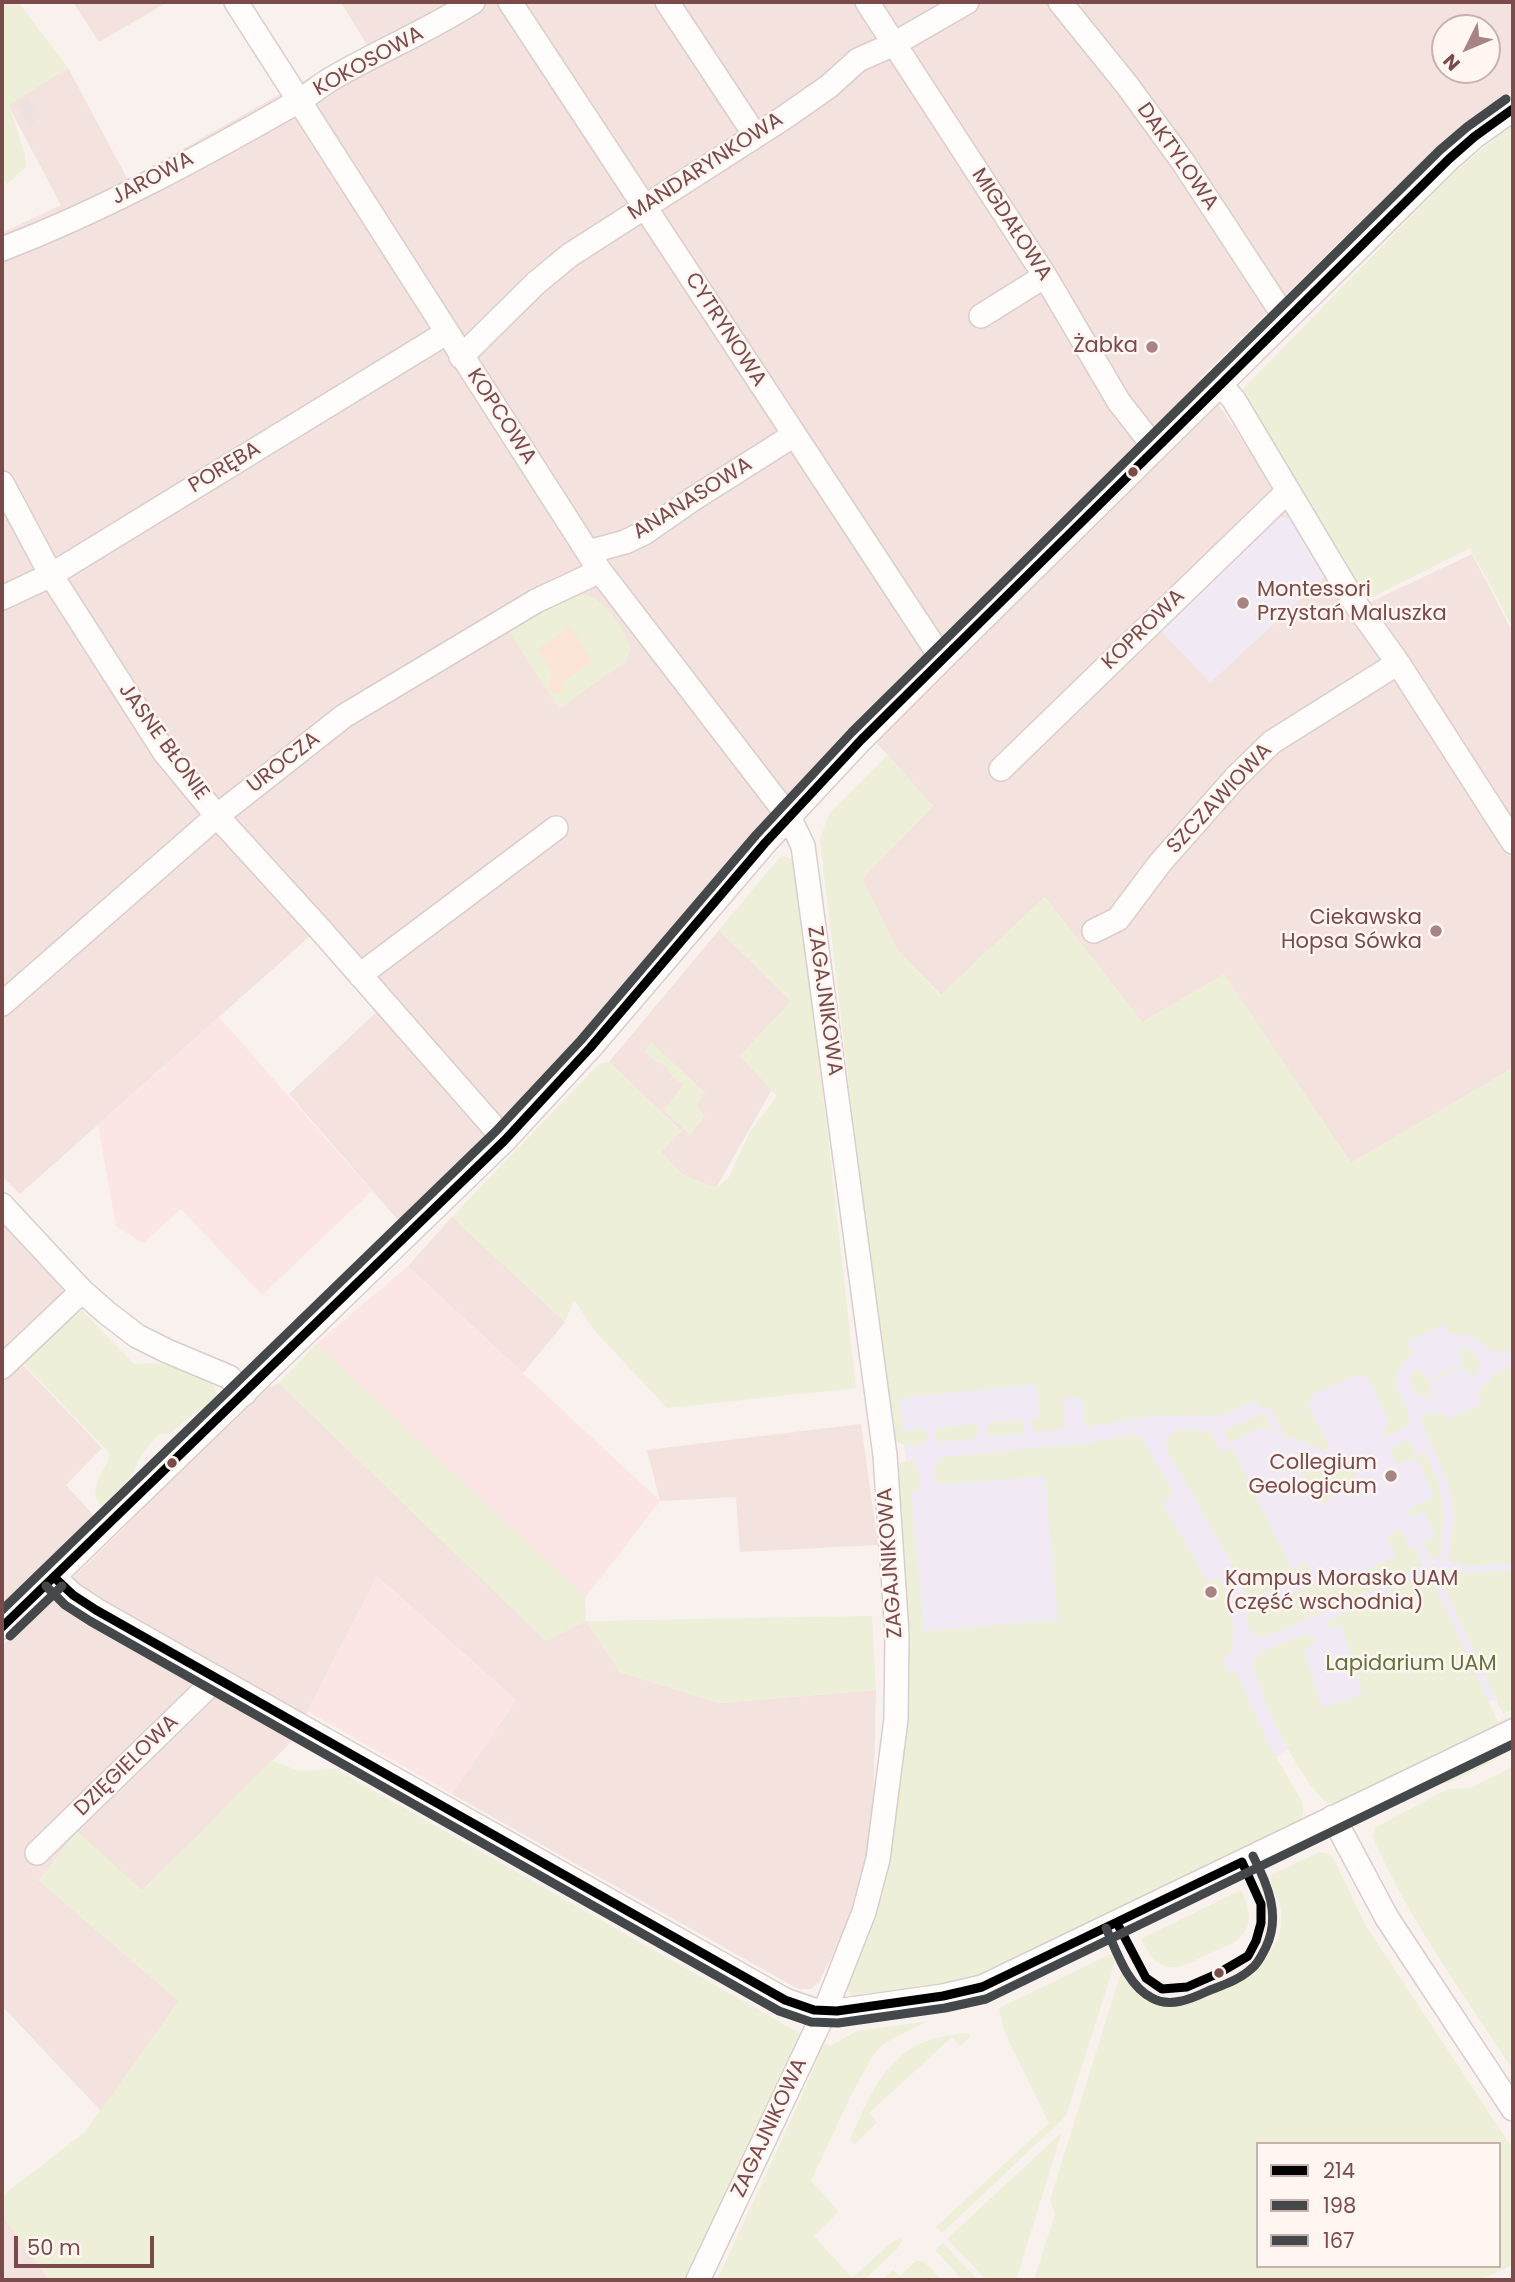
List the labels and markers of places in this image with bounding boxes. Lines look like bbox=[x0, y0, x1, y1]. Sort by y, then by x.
place label: Żabka bbox=[1073, 334, 1138, 360]
marker: Żabka bbox=[1144, 339, 1160, 355]
unlabelled marker bbox=[1126, 465, 1140, 479]
place label: Montessori Przystań Maluszka bbox=[1257, 578, 1447, 628]
marker: Montessori Przystań Maluszka bbox=[1235, 595, 1251, 611]
place label: Ciekawska Hopsa Sówka bbox=[1281, 906, 1422, 956]
marker: Ciekawska Hopsa Sówka bbox=[1428, 923, 1444, 939]
place label: Collegium Geologicum bbox=[1248, 1451, 1377, 1501]
unlabelled marker bbox=[165, 1456, 179, 1470]
marker: Collegium Geologicum bbox=[1383, 1468, 1399, 1484]
place label: Kampus Morasko UAM (część wschodnia) bbox=[1225, 1567, 1458, 1617]
marker: Kampus Morasko UAM (część wschodnia) bbox=[1203, 1584, 1219, 1600]
unlabelled marker bbox=[1212, 1966, 1226, 1980]

